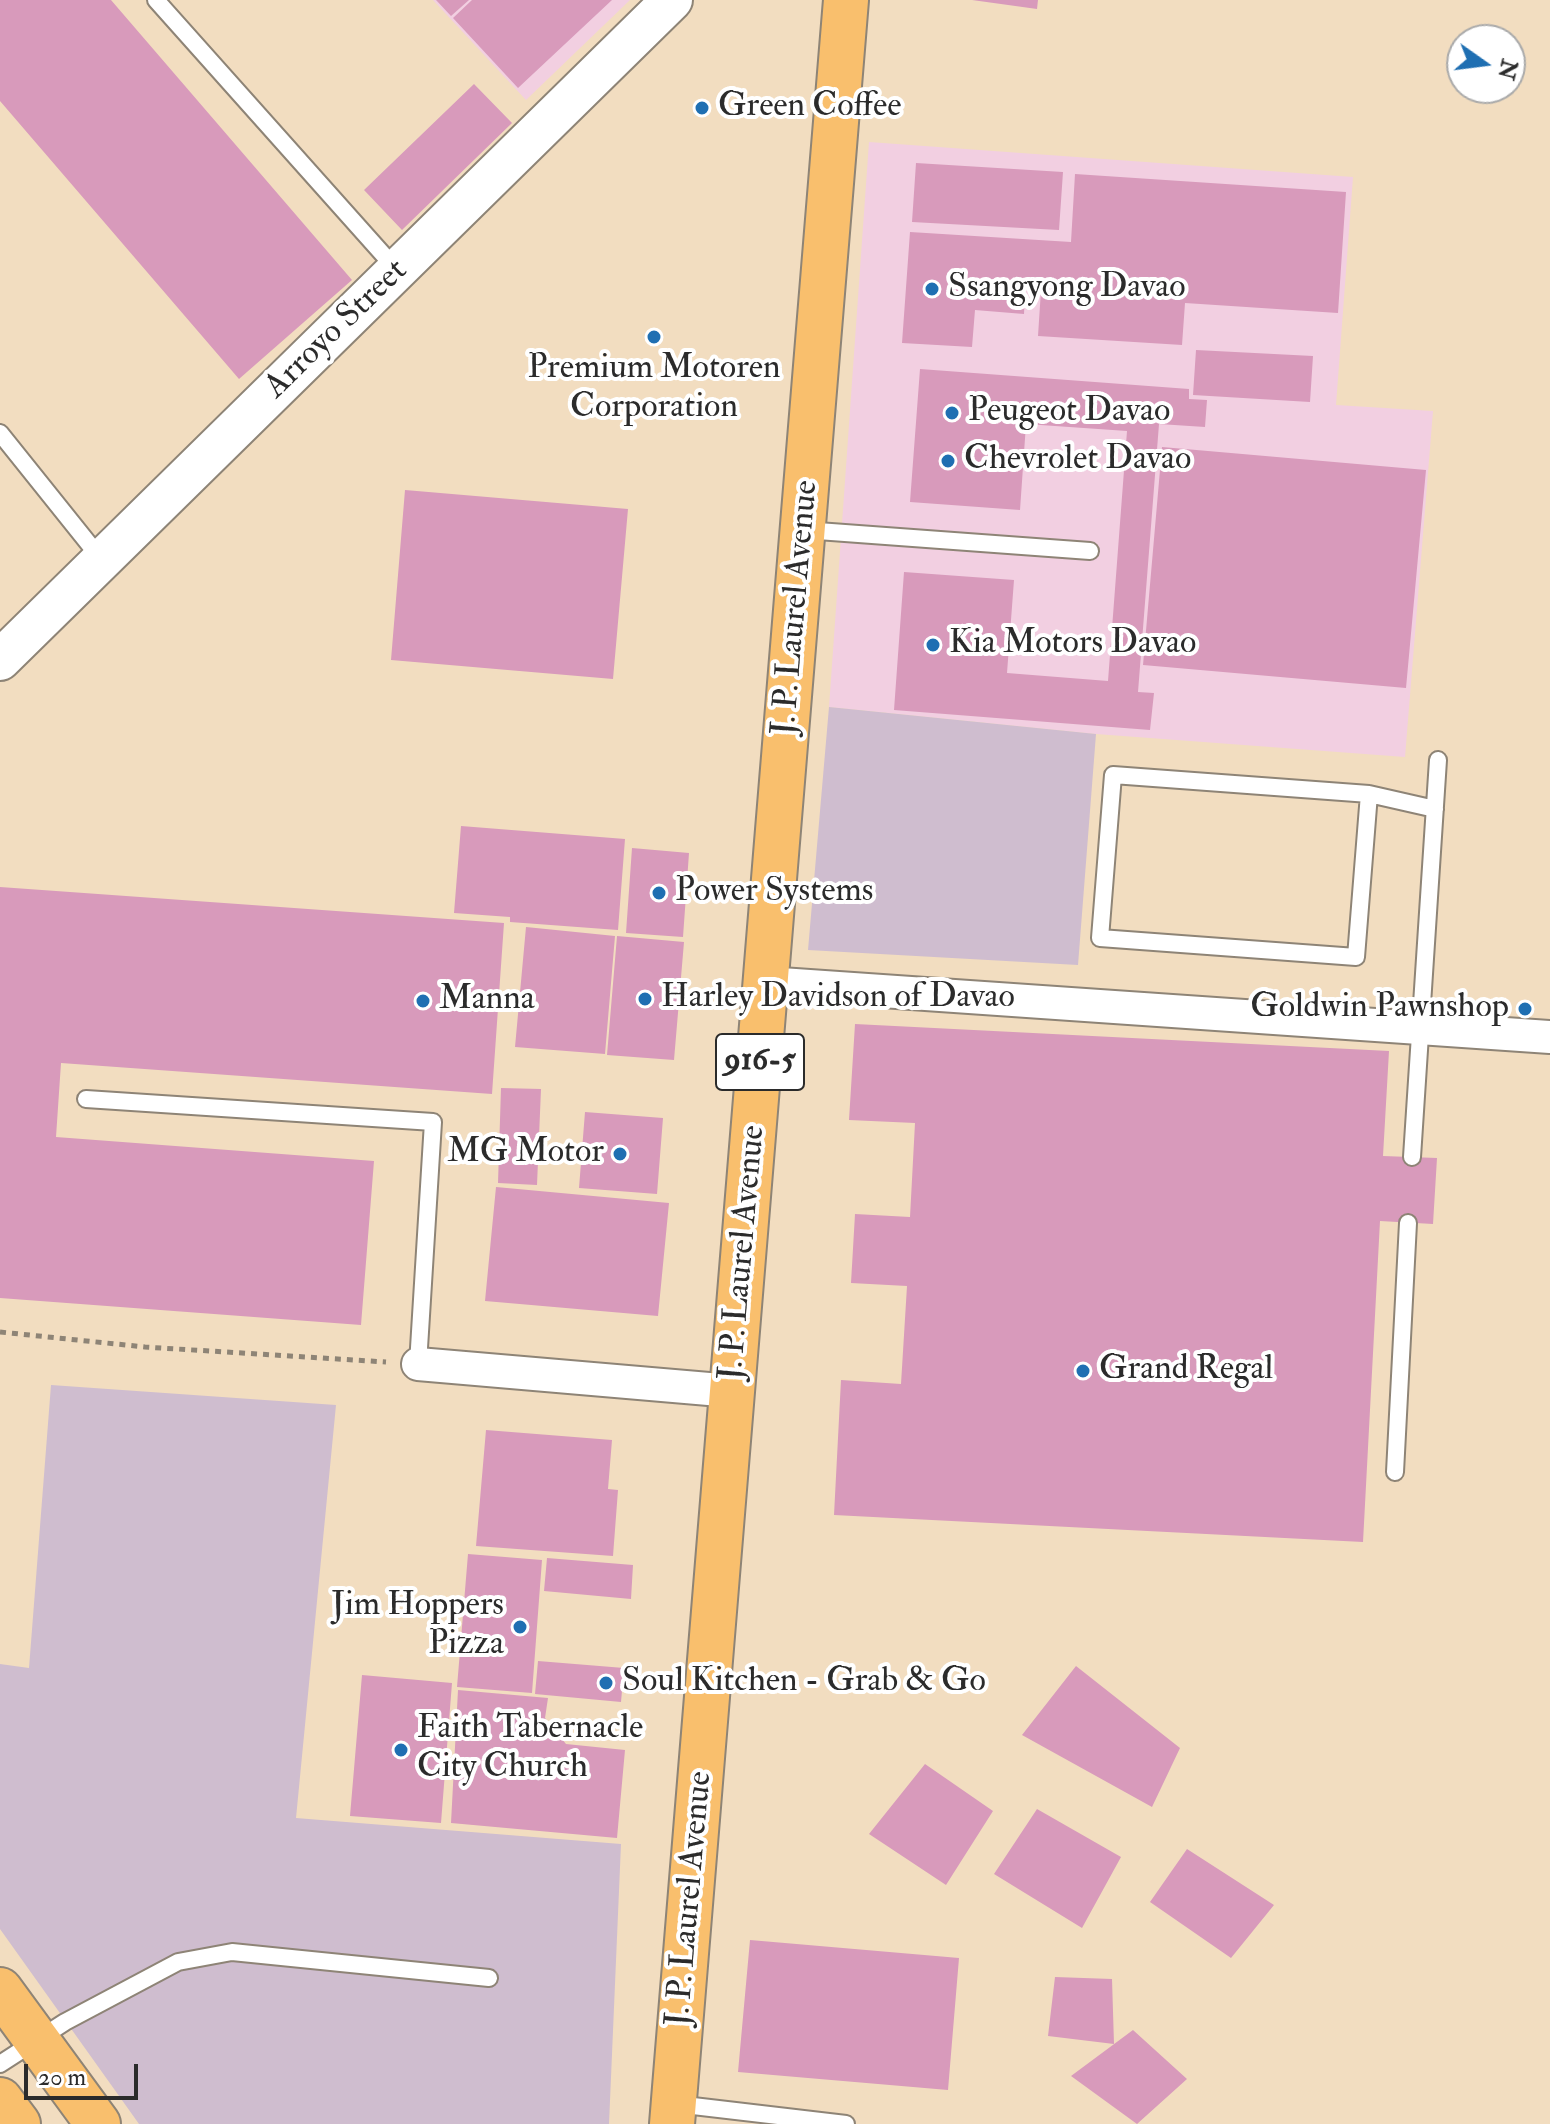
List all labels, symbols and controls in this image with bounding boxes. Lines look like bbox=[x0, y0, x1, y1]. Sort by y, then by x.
north arrow bbox=[1446, 24, 1526, 104]
text: N bbox=[1491, 56, 1523, 82]
place label: Green Coffee bbox=[718, 88, 901, 128]
marker: Green Coffee bbox=[693, 99, 711, 117]
street label: Arroyo Street bbox=[257, 252, 417, 408]
place label: Ssangyong Davao bbox=[948, 269, 1186, 309]
marker: Ssangyong Davao bbox=[923, 280, 941, 298]
marker: Premium Motoren Corporation bbox=[645, 328, 663, 346]
place label: Premium Motoren Corporation bbox=[528, 350, 780, 430]
place label: Peugeot Davao bbox=[968, 393, 1170, 433]
marker: Peugeot Davao bbox=[943, 404, 961, 422]
place label: Chevrolet Davao bbox=[964, 441, 1191, 481]
marker: Chevrolet Davao bbox=[939, 452, 957, 470]
street label: J. P. Laurel Avenue bbox=[766, 479, 828, 737]
place label: Kia Motors Davao bbox=[949, 625, 1196, 665]
marker: Kia Motors Davao bbox=[924, 636, 942, 654]
place label: Power Systems bbox=[675, 873, 873, 913]
marker: Power Systems bbox=[650, 884, 668, 902]
place label: Harley Davidson of Davao bbox=[661, 979, 1015, 1019]
place label: Manna bbox=[439, 981, 535, 1021]
place label: Goldwin Pawnshop bbox=[1250, 989, 1509, 1029]
marker: Harley Davidson of Davao bbox=[636, 990, 654, 1008]
marker: Manna bbox=[414, 992, 432, 1010]
marker: Goldwin Pawnshop bbox=[1516, 1000, 1534, 1018]
road number: 916-5 bbox=[716, 1034, 804, 1090]
street label: J. P. Laurel Avenue bbox=[713, 1124, 775, 1382]
place label: MG Motor bbox=[447, 1134, 604, 1174]
marker: MG Motor bbox=[611, 1145, 629, 1163]
place label: Grand Regal bbox=[1099, 1351, 1273, 1391]
marker: Grand Regal bbox=[1074, 1362, 1092, 1380]
place label: Jim Hoppers Pizza bbox=[331, 1587, 504, 1666]
marker: Jim Hoppers Pizza bbox=[511, 1618, 529, 1636]
place label: Soul Kitchen - Grab & Go bbox=[622, 1663, 986, 1703]
marker: Soul Kitchen - Grab & Go bbox=[597, 1674, 615, 1692]
place label: Faith Tabernacle City Church bbox=[417, 1710, 643, 1790]
marker: Faith Tabernacle City Church bbox=[392, 1741, 410, 1759]
street label: J. P. Laurel Avenue bbox=[660, 1770, 722, 2028]
scale bar bbox=[28, 2048, 142, 2098]
text: 20 m bbox=[38, 2062, 86, 2093]

